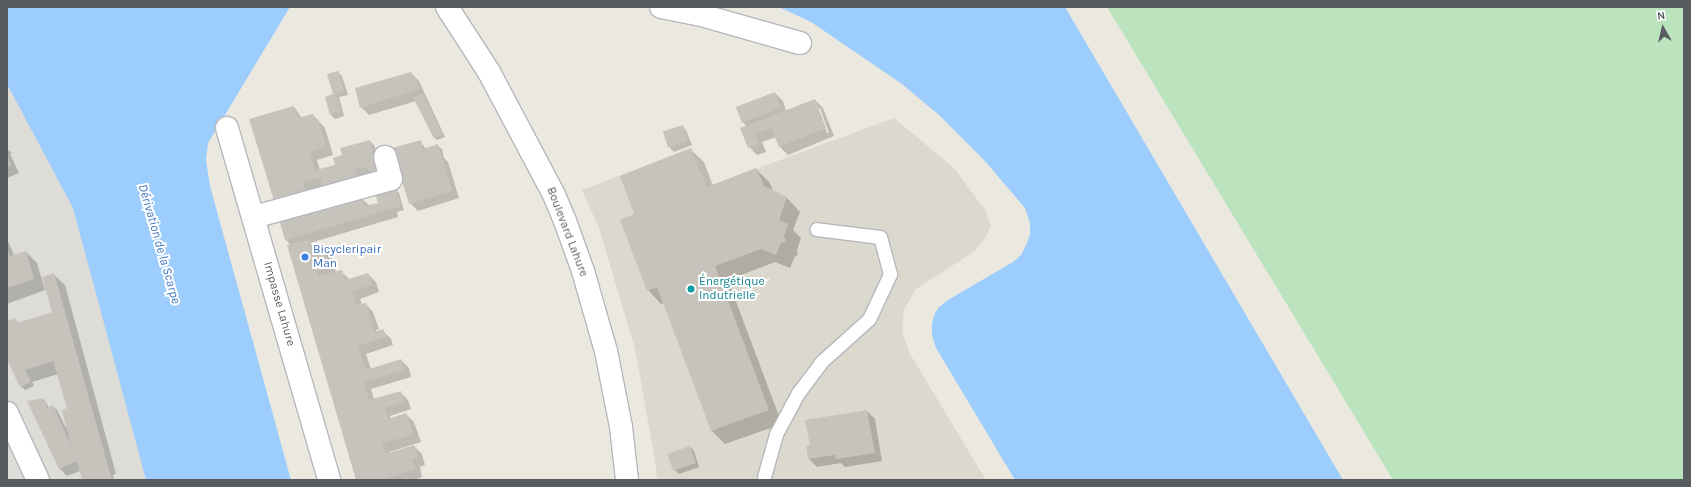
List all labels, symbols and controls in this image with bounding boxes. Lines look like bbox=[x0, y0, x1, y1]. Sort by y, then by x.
north arrow bbox=[1643, 8, 1683, 48]
text: N bbox=[1656, 9, 1666, 23]
water label: Dérivation de la Scarpe bbox=[134, 182, 184, 306]
street label: Boulevard Lahure bbox=[543, 185, 591, 279]
place label: Bicycleripair Man bbox=[313, 243, 381, 271]
marker: Bicycleripair Man bbox=[300, 252, 310, 262]
street label: Impasse Lahure bbox=[260, 260, 298, 348]
place label: Énergétique Indutrielle bbox=[699, 275, 765, 303]
marker: Énergétique Indutrielle bbox=[686, 284, 696, 294]

